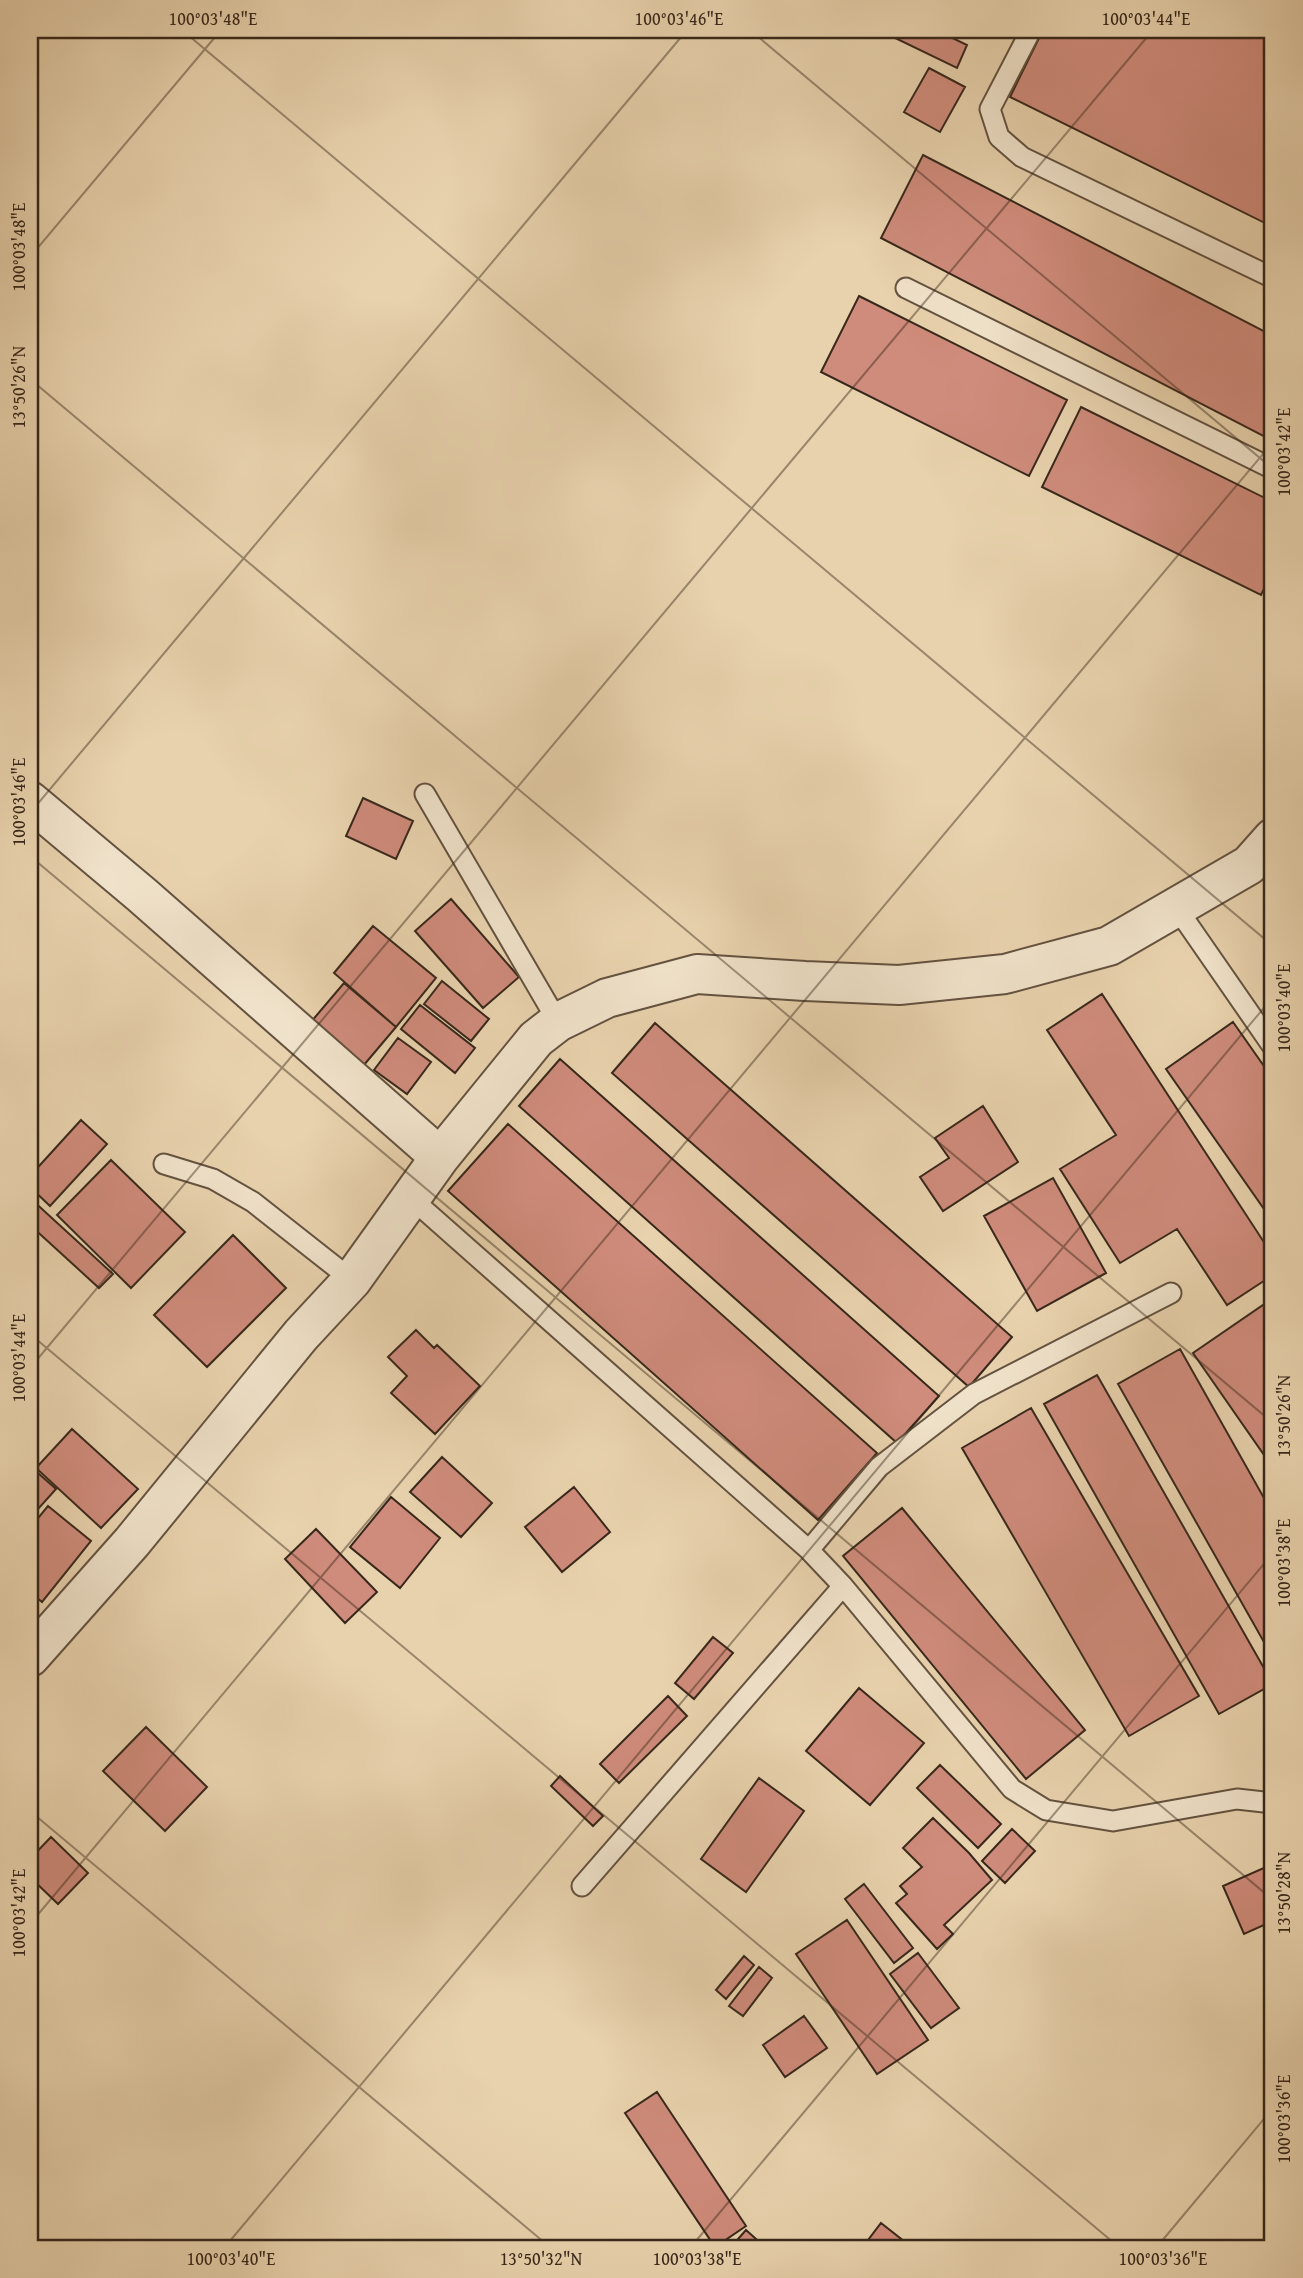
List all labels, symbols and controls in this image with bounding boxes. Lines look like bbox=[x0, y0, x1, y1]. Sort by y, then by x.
text: 100°03'48"E bbox=[169, 5, 257, 32]
text: 100°03'46"E bbox=[635, 5, 723, 32]
text: 100°03'44"E bbox=[1102, 5, 1190, 32]
text: 100°03'48"E bbox=[5, 203, 32, 291]
text: 13°50'26"N bbox=[5, 345, 32, 428]
text: 100°03'42"E bbox=[1270, 408, 1297, 496]
text: 100°03'46"E bbox=[5, 758, 32, 846]
text: 100°03'40"E bbox=[1270, 964, 1297, 1052]
text: 100°03'44"E bbox=[5, 1314, 32, 1402]
text: 13°50'26"N bbox=[1270, 1374, 1297, 1457]
text: 100°03'38"E bbox=[1270, 1519, 1297, 1607]
text: 13°50'28"N bbox=[1270, 1851, 1297, 1934]
text: 100°03'42"E bbox=[5, 1869, 32, 1957]
text: 100°03'36"E bbox=[1270, 2075, 1297, 2163]
text: 100°03'40"E bbox=[187, 2245, 275, 2272]
text: 13°50'32"N bbox=[500, 2245, 583, 2272]
text: 100°03'38"E bbox=[653, 2245, 741, 2272]
text: 100°03'36"E bbox=[1119, 2245, 1207, 2272]

